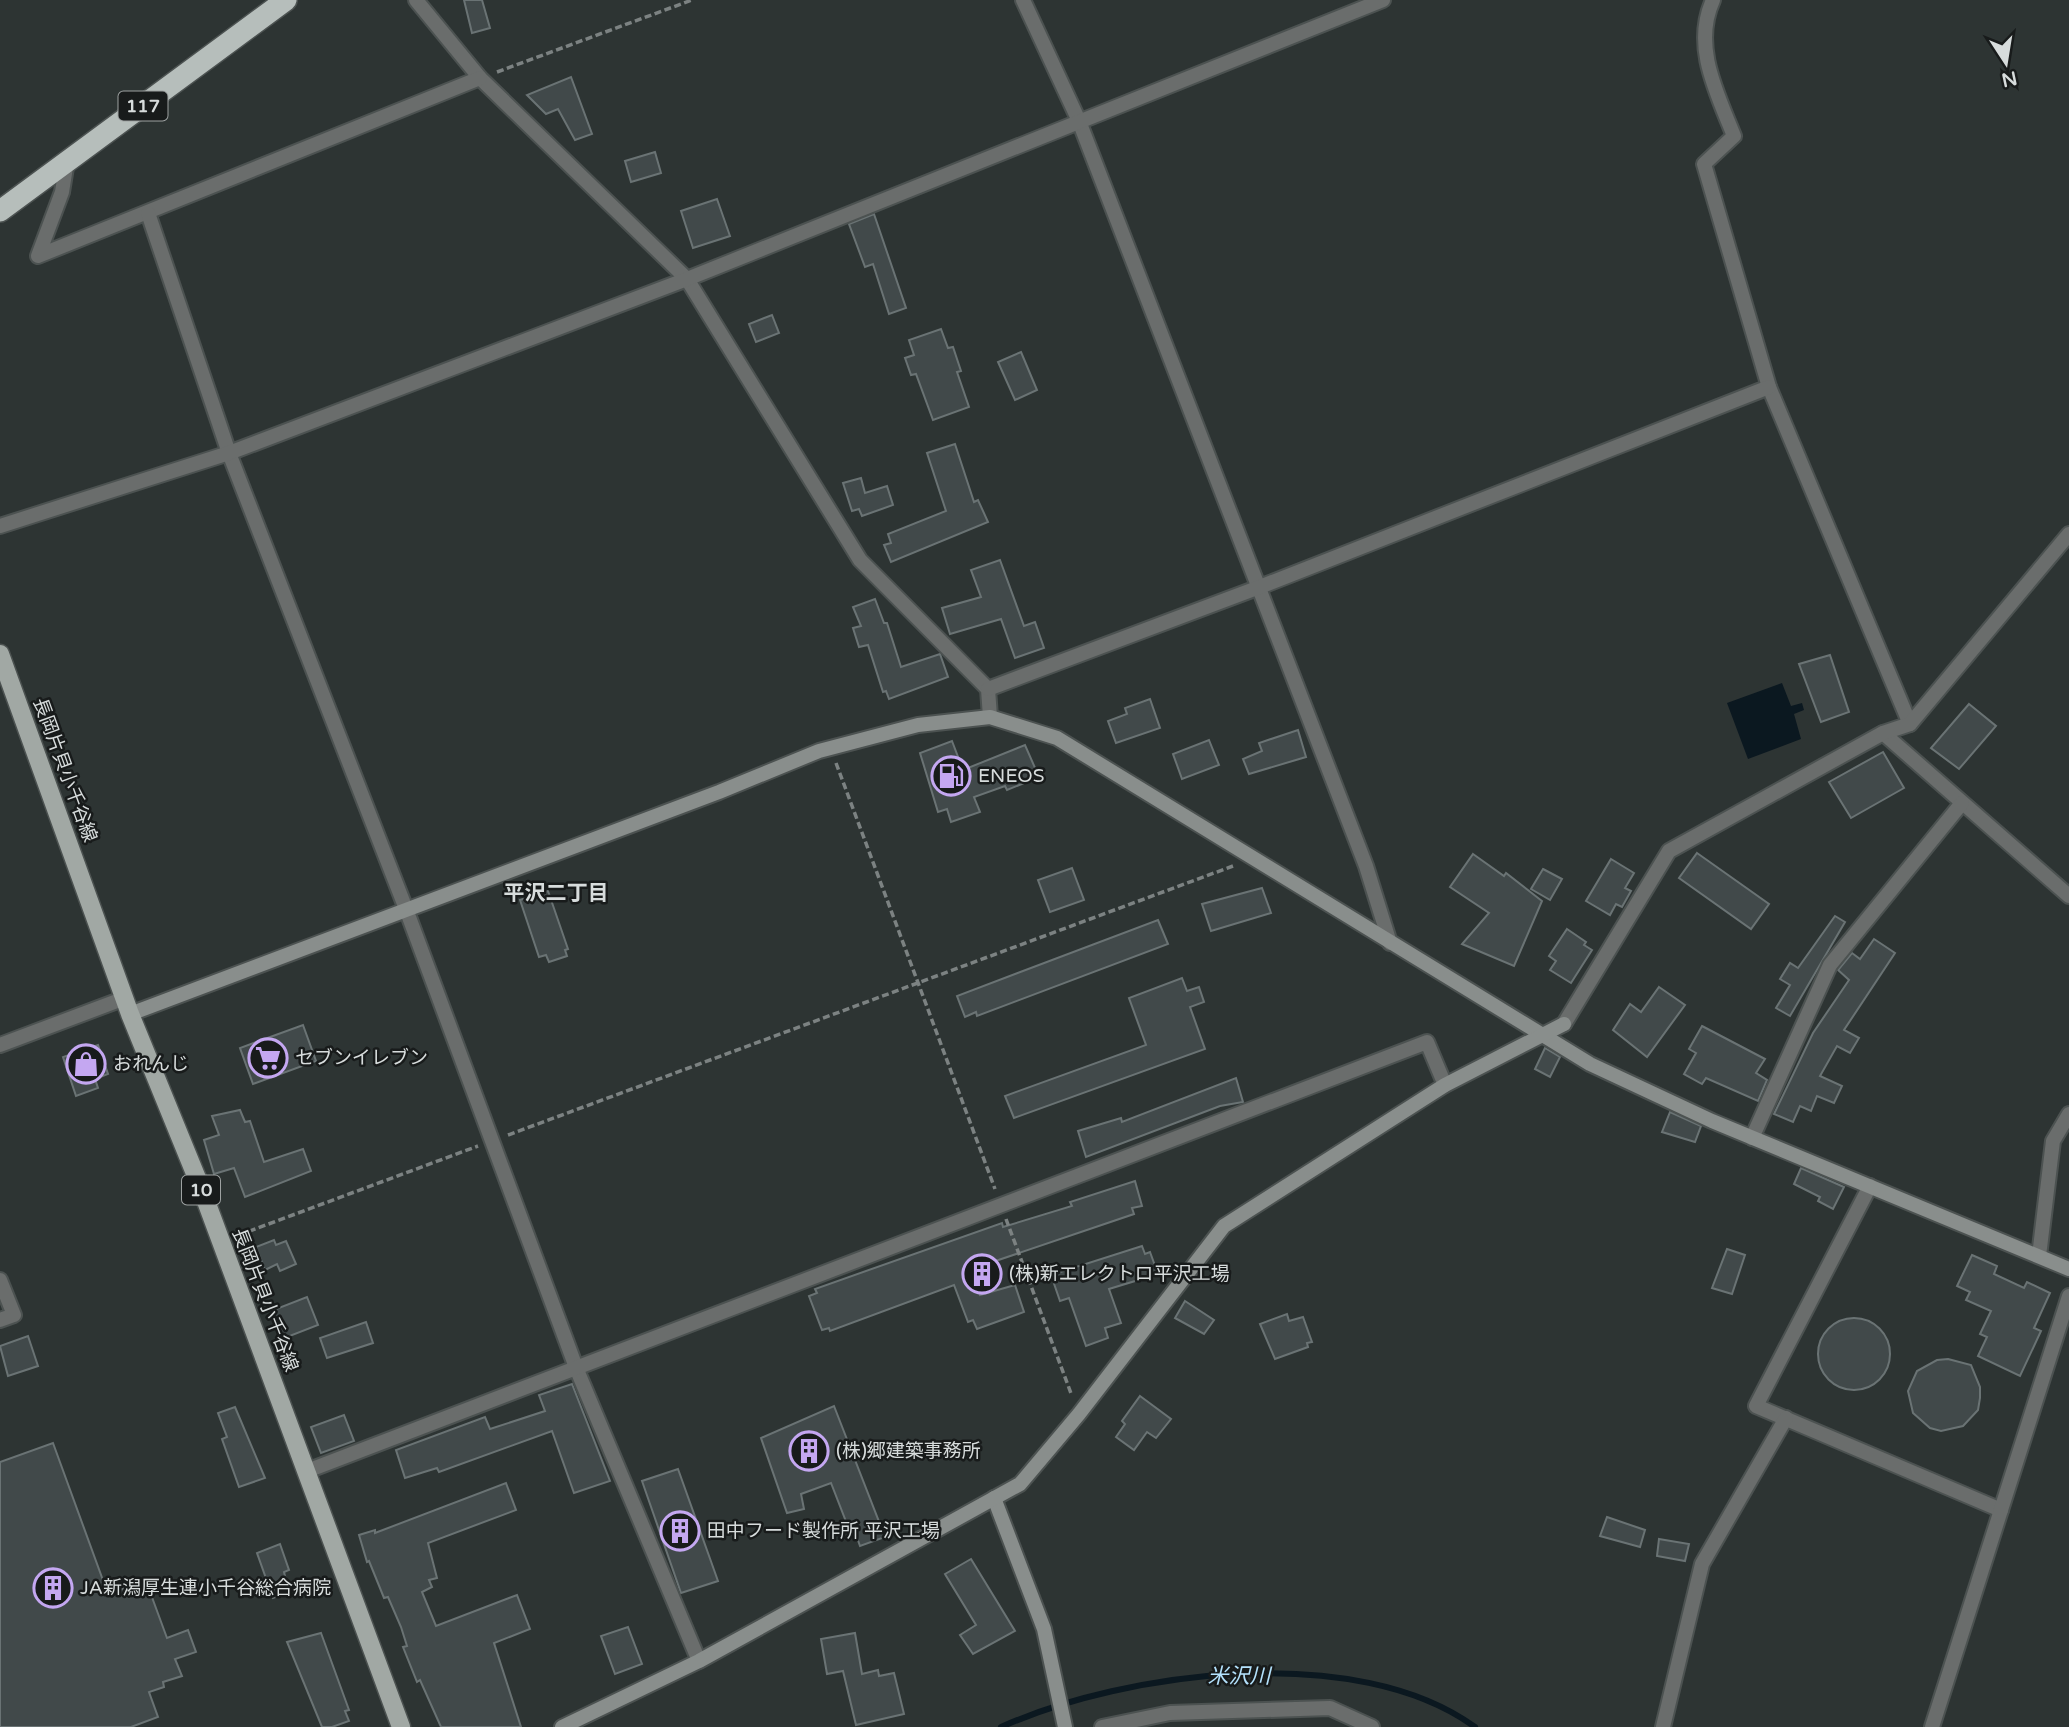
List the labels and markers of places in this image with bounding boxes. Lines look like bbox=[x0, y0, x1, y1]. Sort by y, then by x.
fuel station icon: ENEOS bbox=[930, 755, 972, 797]
place label: ENEOS bbox=[978, 765, 1045, 787]
supermarket icon: セブンイレブン bbox=[247, 1037, 289, 1079]
shop icon: おれんじ bbox=[65, 1043, 107, 1085]
place label: セブンイレブン bbox=[295, 1047, 428, 1069]
place label: おれんじ bbox=[113, 1053, 189, 1075]
building icon: (株)新エレクトロ平沢工場 bbox=[961, 1253, 1003, 1295]
place label: (株)新エレクトロ平沢工場 bbox=[1009, 1263, 1230, 1285]
building icon: (株)郷建築事務所 bbox=[788, 1430, 830, 1472]
place label: (株)郷建築事務所 bbox=[836, 1440, 981, 1462]
building icon: 田中フード製作所 平沢工場 bbox=[659, 1510, 701, 1552]
place label: 田中フード製作所 平沢工場 bbox=[707, 1520, 940, 1542]
building icon: JA新潟厚生連小千谷総合病院 bbox=[32, 1567, 74, 1609]
place label: JA新潟厚生連小千谷総合病院 bbox=[80, 1577, 331, 1599]

